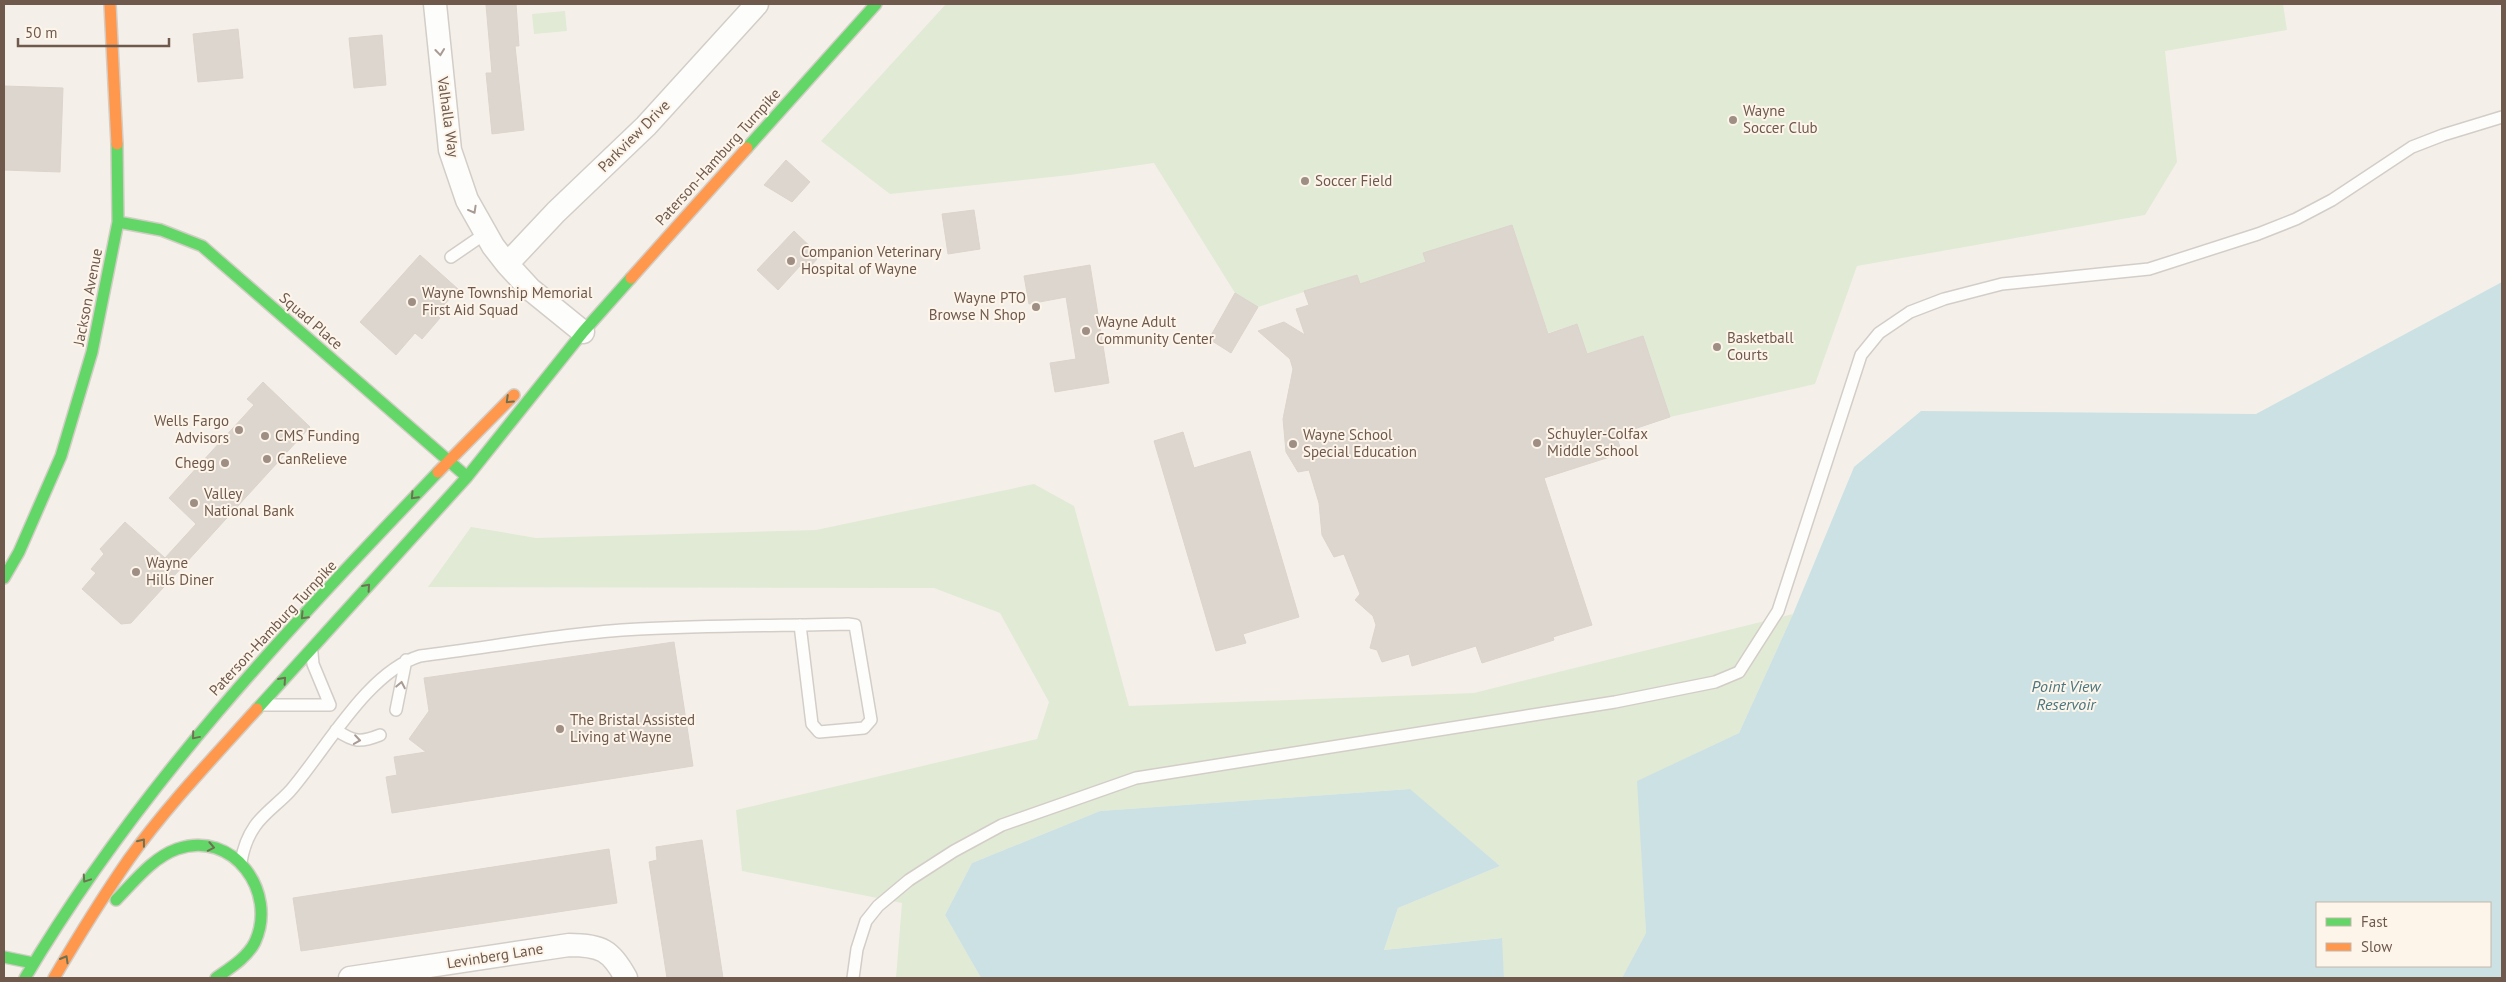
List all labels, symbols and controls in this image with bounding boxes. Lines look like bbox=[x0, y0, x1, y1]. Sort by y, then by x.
scale bar bbox=[18, 15, 169, 47]
text: 50 m bbox=[25, 23, 58, 42]
one-way arrow bbox=[434, 49, 445, 57]
street label: Valhalla Way bbox=[433, 74, 464, 159]
street label: Paterson-Hamburg Turnpike bbox=[651, 84, 784, 229]
street label: Parkview Drive bbox=[594, 96, 674, 176]
place label: Wayne Soccer Club bbox=[1743, 101, 1818, 137]
marker: Wayne Soccer Club bbox=[1727, 114, 1739, 126]
place label: Soccer Field bbox=[1315, 171, 1392, 190]
marker: Soccer Field bbox=[1299, 175, 1311, 187]
one-way arrow bbox=[467, 204, 477, 213]
place label: Companion Veterinary Hospital of Wayne bbox=[801, 242, 942, 278]
street label: Jackson Avenue bbox=[69, 247, 106, 348]
marker: Companion Veterinary Hospital of Wayne bbox=[785, 255, 797, 267]
place label: Wayne Township Memorial First Aid Squad bbox=[422, 283, 593, 319]
street label: Squad Place bbox=[276, 288, 347, 353]
place label: Wayne PTO Browse N Shop bbox=[929, 288, 1026, 324]
marker: Wayne Township Memorial First Aid Squad bbox=[406, 296, 418, 308]
marker: Wayne PTO Browse N Shop bbox=[1030, 301, 1042, 313]
place label: Wayne Adult Community Center bbox=[1096, 312, 1214, 348]
marker: Wayne Adult Community Center bbox=[1080, 325, 1092, 337]
place label: Basketball Courts bbox=[1727, 328, 1794, 364]
marker: Basketball Courts bbox=[1711, 341, 1723, 353]
one-way arrow bbox=[506, 394, 515, 403]
place label: Wells Fargo Advisors bbox=[154, 411, 229, 447]
marker: Wells Fargo Advisors bbox=[233, 424, 245, 436]
place label: Schuyler-Colfax Middle School bbox=[1547, 424, 1648, 460]
place label: Wayne School Special Education bbox=[1303, 425, 1417, 461]
place label: CMS Funding bbox=[275, 426, 360, 445]
marker: CMS Funding bbox=[259, 430, 271, 442]
marker: Schuyler-Colfax Middle School bbox=[1531, 437, 1543, 449]
marker: Wayne School Special Education bbox=[1287, 438, 1299, 450]
place label: CanRelieve bbox=[277, 449, 347, 468]
place label: Chegg bbox=[175, 453, 215, 472]
marker: CanRelieve bbox=[261, 453, 273, 465]
marker: Chegg bbox=[219, 457, 231, 469]
place label: Valley National Bank bbox=[203, 484, 295, 520]
one-way arrow bbox=[411, 491, 420, 500]
marker: Valley National Bank bbox=[188, 497, 200, 509]
place label: Wayne Hills Diner bbox=[146, 553, 214, 589]
street label: Paterson-Hamburg Turnpike bbox=[205, 556, 340, 699]
marker: Wayne Hills Diner bbox=[130, 566, 142, 578]
one-way arrow bbox=[362, 583, 371, 592]
one-way arrow bbox=[301, 610, 310, 619]
one-way arrow bbox=[277, 676, 286, 685]
water label: Point View Reservoir bbox=[2032, 676, 2101, 714]
one-way arrow bbox=[395, 680, 406, 689]
place label: The Bristal Assisted Living at Wayne bbox=[570, 710, 695, 746]
marker: The Bristal Assisted Living at Wayne bbox=[554, 723, 566, 735]
one-way arrow bbox=[192, 731, 201, 740]
one-way arrow bbox=[353, 734, 362, 744]
one-way arrow bbox=[137, 839, 145, 848]
one-way arrow bbox=[206, 841, 215, 851]
one-way arrow bbox=[83, 874, 92, 883]
legend bbox=[2316, 902, 2491, 967]
text: Fast bbox=[2361, 912, 2388, 931]
text: Slow bbox=[2361, 937, 2392, 956]
street label: Levinberg Lane bbox=[445, 939, 544, 972]
one-way arrow bbox=[59, 955, 69, 964]

